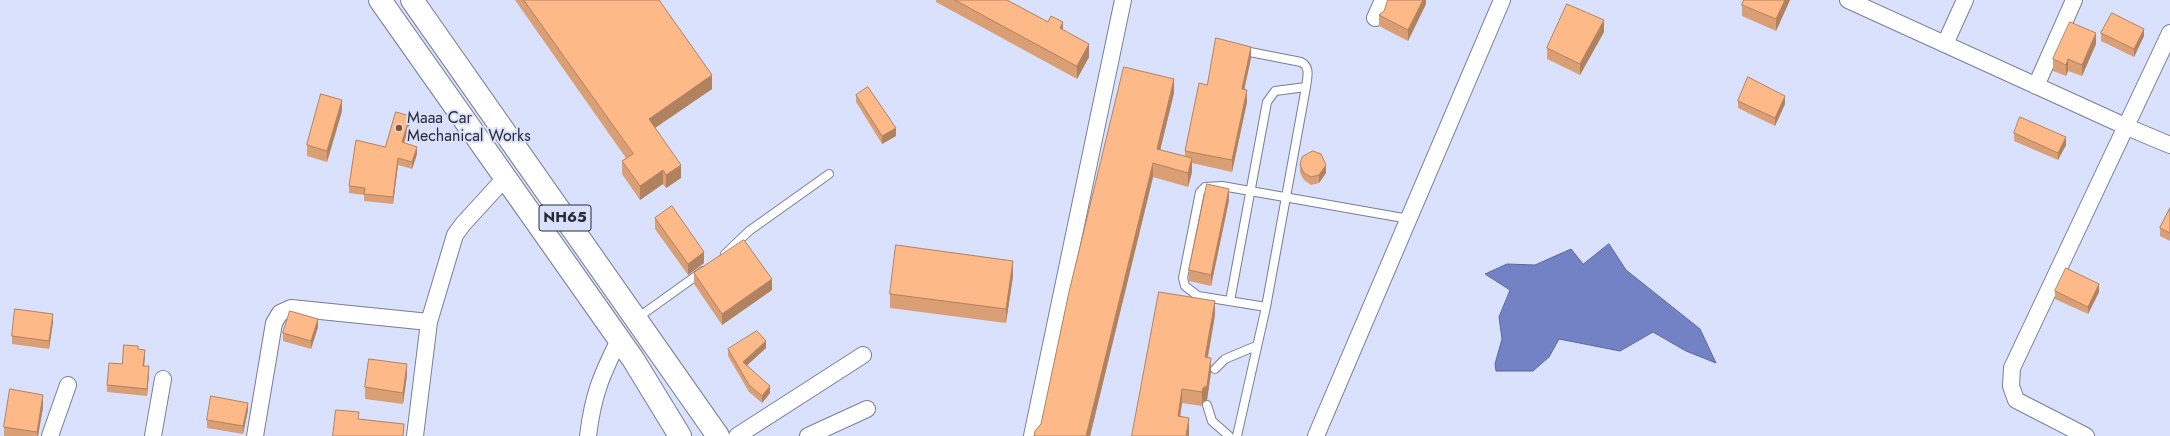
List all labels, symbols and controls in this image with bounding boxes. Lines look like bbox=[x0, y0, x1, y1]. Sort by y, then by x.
place label: Maaa Car Mechanical Works bbox=[407, 109, 531, 147]
marker: Maaa Car Mechanical Works bbox=[394, 123, 404, 133]
road number: NH65 bbox=[539, 205, 591, 231]

